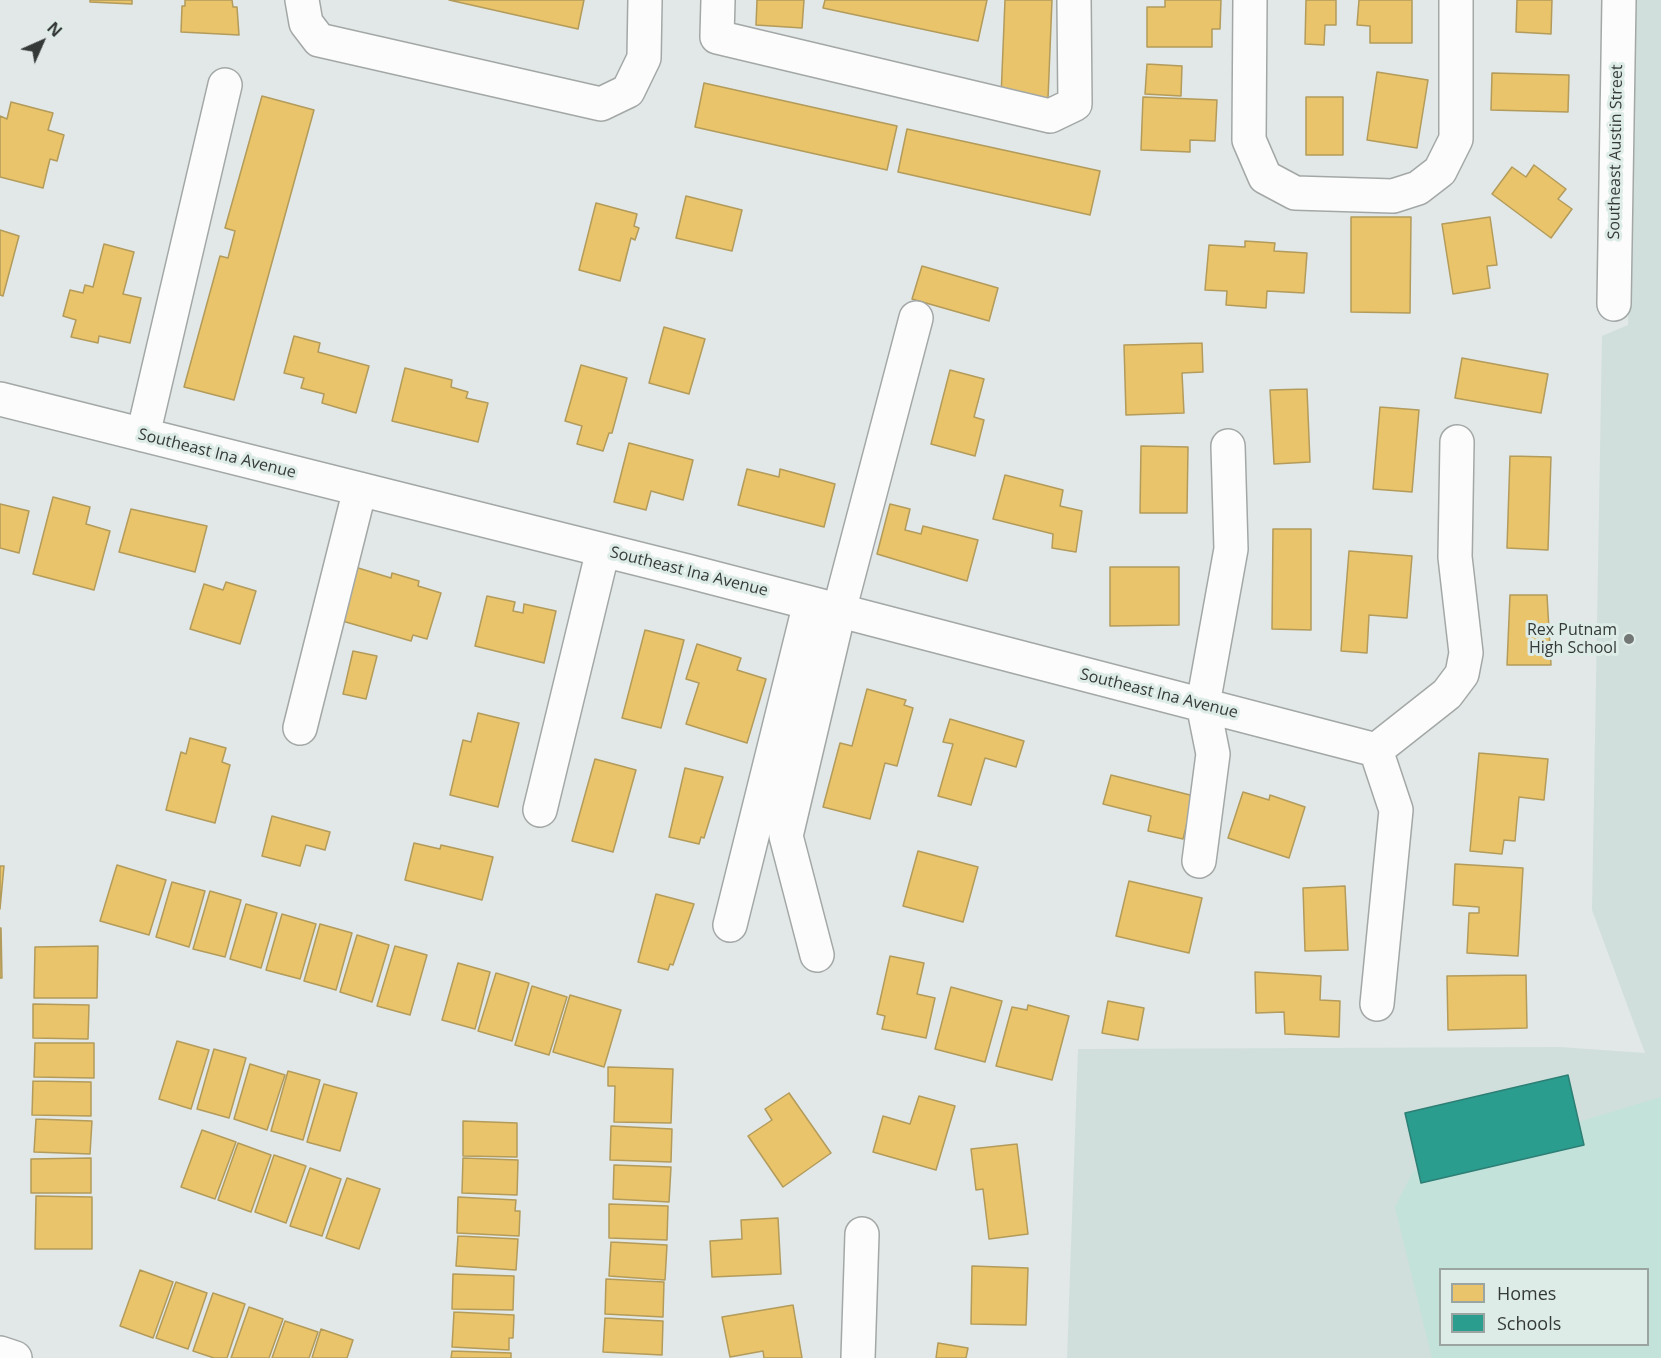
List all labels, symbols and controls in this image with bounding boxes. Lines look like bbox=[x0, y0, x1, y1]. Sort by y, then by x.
north arrow bbox=[12, 12, 72, 72]
text: N bbox=[42, 17, 67, 42]
street label: Southeast Austin Street bbox=[1605, 64, 1627, 240]
street label: Southeast Ina Avenue bbox=[136, 425, 298, 483]
street label: Southeast Ina Avenue bbox=[608, 543, 770, 601]
place label: Rex Putnam High School bbox=[1527, 620, 1617, 658]
marker: Rex Putnam High School bbox=[1622, 632, 1636, 646]
street label: Southeast Ina Avenue bbox=[1078, 665, 1240, 723]
legend bbox=[1439, 1268, 1649, 1346]
text: Homes bbox=[1497, 1281, 1556, 1305]
text: Schools bbox=[1497, 1311, 1561, 1335]

